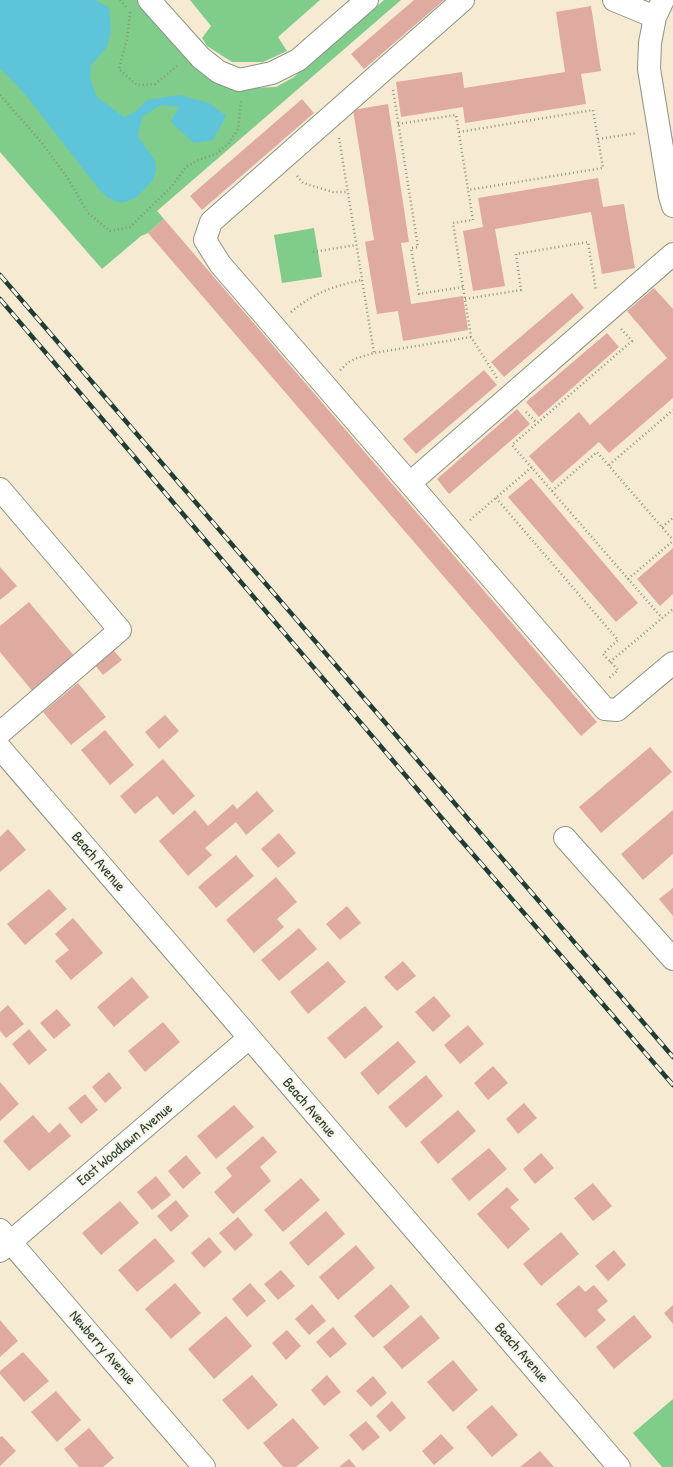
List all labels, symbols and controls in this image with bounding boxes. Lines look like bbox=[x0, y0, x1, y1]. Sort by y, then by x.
street label: Beach Avenue bbox=[67, 829, 129, 895]
street label: Beach Avenue bbox=[278, 1075, 340, 1141]
street label: East Woodlawn Avenue bbox=[74, 1100, 176, 1190]
street label: Newberry Avenue bbox=[65, 1307, 139, 1389]
street label: Beach Avenue bbox=[490, 1320, 552, 1386]

